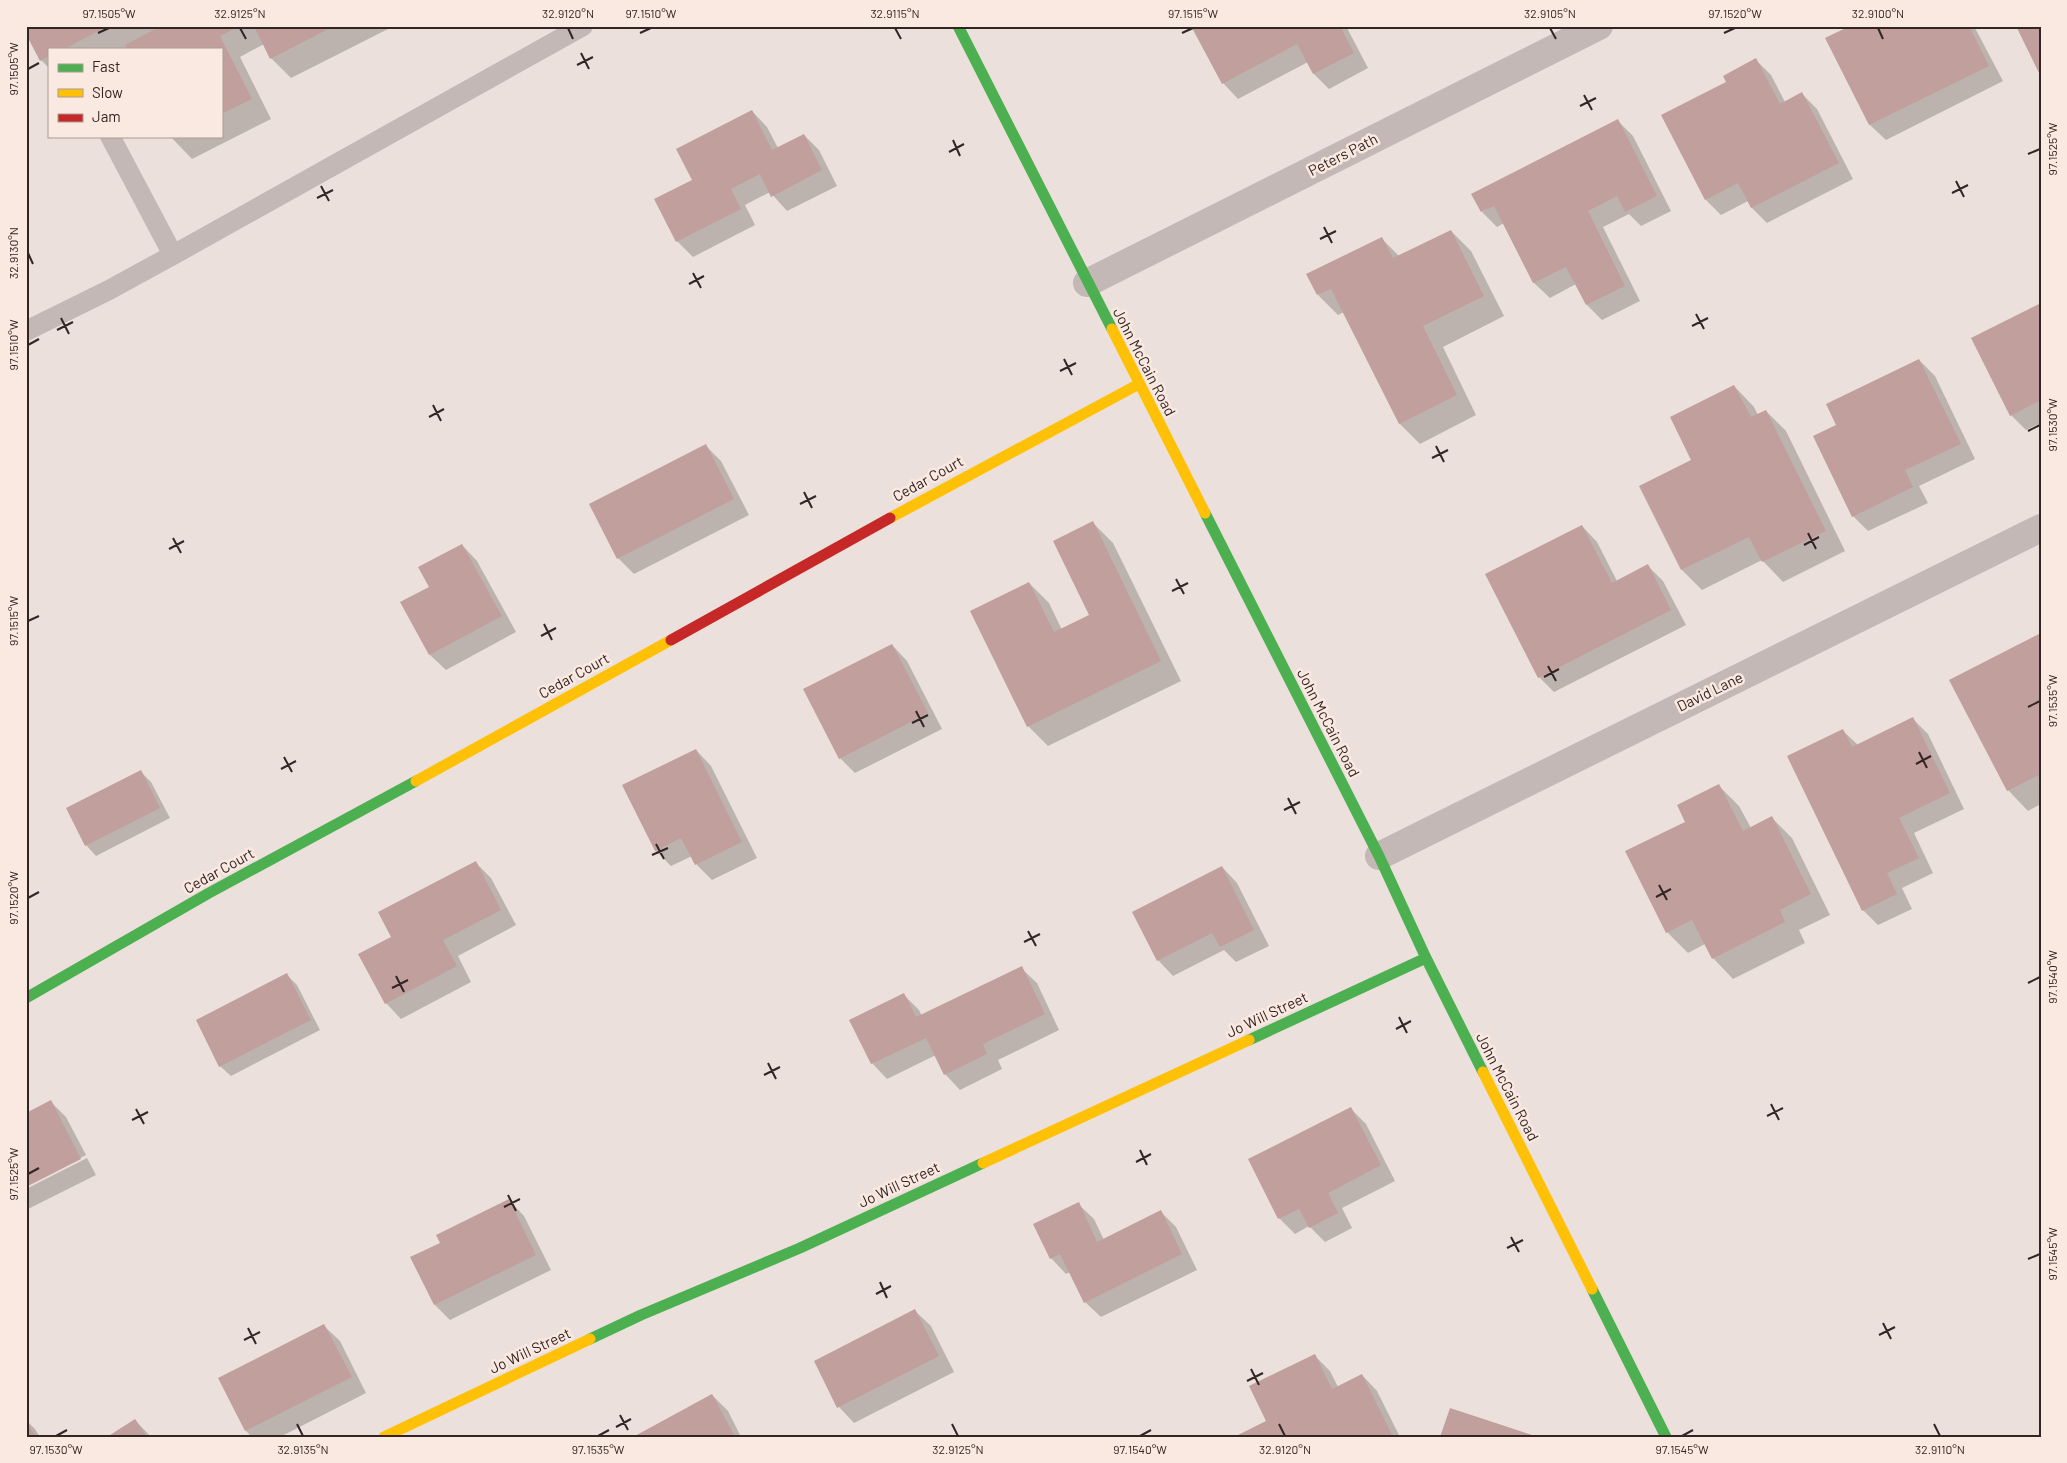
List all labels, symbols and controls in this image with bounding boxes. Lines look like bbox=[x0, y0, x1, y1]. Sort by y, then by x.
text: 97.1505°W bbox=[82, 6, 136, 20]
text: 32.9125°N bbox=[214, 6, 266, 20]
text: 32.9120°N bbox=[542, 6, 594, 20]
text: 97.1510°W bbox=[626, 6, 677, 20]
text: 32.9115°N bbox=[870, 6, 920, 20]
text: 97.1515°W bbox=[1168, 6, 1219, 20]
text: 32.9105°N bbox=[1524, 6, 1576, 20]
text: 97.1520°W bbox=[1708, 6, 1762, 20]
text: 32.9100°N bbox=[1852, 6, 1904, 20]
text: 97.1505°W bbox=[6, 42, 20, 96]
legend bbox=[48, 48, 222, 138]
text: Fast bbox=[92, 57, 120, 75]
text: Slow bbox=[92, 83, 123, 101]
text: Jam bbox=[92, 107, 121, 125]
text: 97.1525°W bbox=[2045, 122, 2059, 175]
street label: Peters Path bbox=[1305, 129, 1380, 179]
text: 32.9130°N bbox=[6, 227, 20, 279]
street label: John McCain Road bbox=[1110, 304, 1180, 419]
text: 97.1510°W bbox=[6, 319, 20, 370]
text: 97.1530°W bbox=[2045, 398, 2059, 452]
street label: Cedar Court bbox=[889, 451, 966, 505]
text: 97.1515°W bbox=[6, 595, 20, 646]
street label: Cedar Court bbox=[535, 648, 612, 702]
street label: John McCain Road bbox=[1294, 665, 1364, 780]
street label: David Lane bbox=[1674, 667, 1745, 715]
text: 97.1535°W bbox=[2045, 674, 2059, 727]
street label: Cedar Court bbox=[180, 843, 257, 897]
text: 97.1520°W bbox=[6, 871, 20, 925]
text: 97.1540°W bbox=[2045, 950, 2059, 1004]
street label: Jo Will Street bbox=[1223, 987, 1310, 1041]
street label: John McCain Road bbox=[1473, 1029, 1543, 1144]
text: 97.1525°W bbox=[6, 1147, 20, 1200]
street label: Jo Will Street bbox=[855, 1157, 942, 1211]
text: 97.1545°W bbox=[2045, 1227, 2059, 1280]
street label: Jo Will Street bbox=[486, 1323, 573, 1377]
text: 97.1530°W bbox=[29, 1442, 83, 1456]
text: 32.9135°N bbox=[277, 1442, 329, 1456]
text: 97.1535°W bbox=[572, 1442, 625, 1456]
text: 32.9125°N bbox=[932, 1442, 984, 1456]
text: 97.1540°W bbox=[1113, 1442, 1167, 1456]
text: 32.9120°N bbox=[1259, 1442, 1311, 1456]
text: 97.1545°W bbox=[1656, 1442, 1709, 1456]
text: 32.9110°N bbox=[1915, 1442, 1965, 1456]

